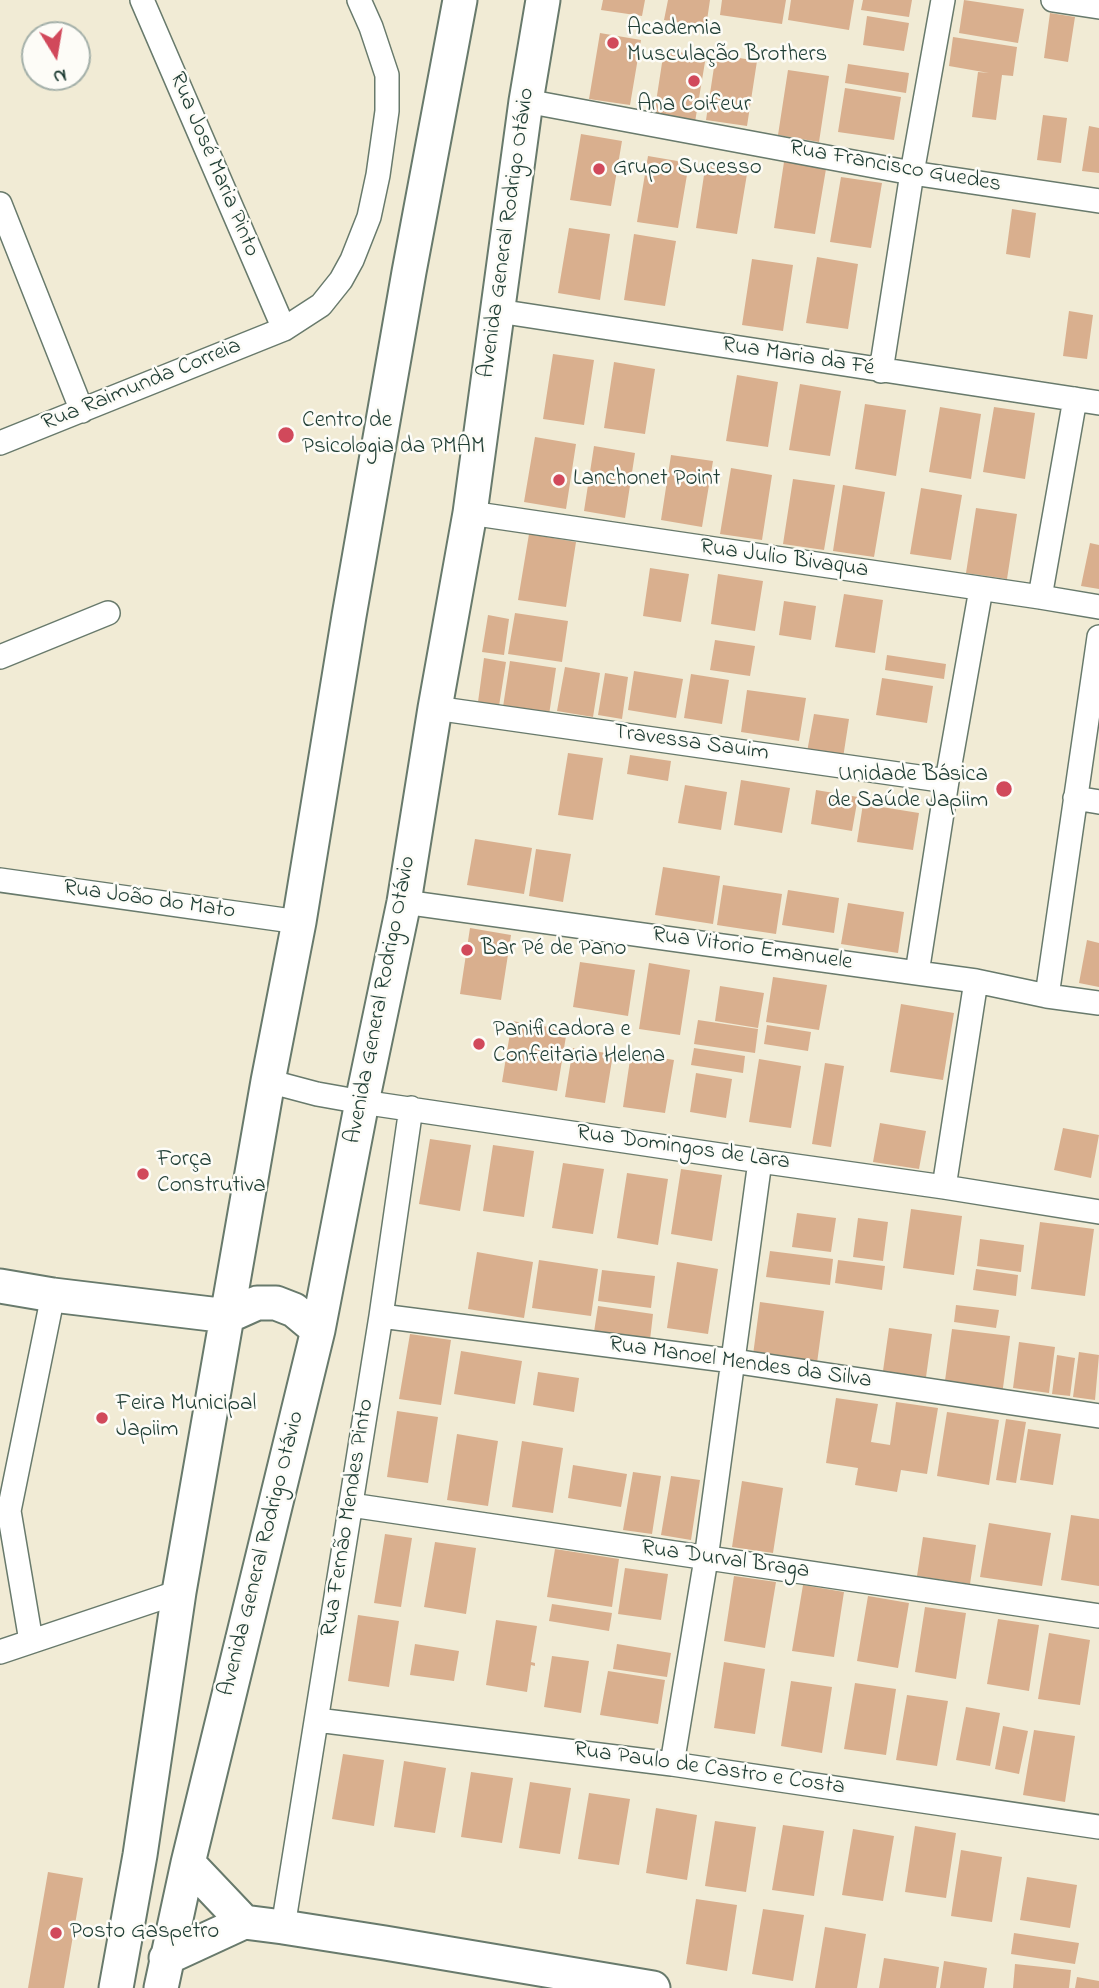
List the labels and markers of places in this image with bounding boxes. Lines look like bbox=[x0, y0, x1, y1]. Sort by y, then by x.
place label: Academia Musculação Brothers bbox=[627, 16, 827, 70]
marker: Academia Musculação Brothers bbox=[605, 35, 621, 51]
marker: Ana Coifeur bbox=[686, 73, 702, 89]
place label: Ana Coifeur bbox=[637, 92, 751, 120]
place label: Grupo Sucesso bbox=[613, 155, 762, 183]
marker: Grupo Sucesso bbox=[591, 161, 607, 177]
place label: Centro de Psicologia da PMAM bbox=[302, 408, 485, 462]
marker: Centro de Psicologia da PMAM bbox=[276, 425, 296, 445]
place label: Lanchonet Point bbox=[573, 466, 721, 494]
marker: Lanchonet Point bbox=[551, 472, 567, 488]
place label: Unidade Básica de Saúde Japiim bbox=[827, 762, 988, 816]
marker: Unidade Básica de Saúde Japiim bbox=[994, 779, 1014, 799]
place label: Bar Pé de Pano bbox=[481, 936, 626, 964]
marker: Bar Pé de Pano bbox=[459, 942, 475, 958]
place label: Panificadora e Confeitaria Helena bbox=[493, 1017, 665, 1071]
marker: Panificadora e Confeitaria Helena bbox=[471, 1036, 487, 1052]
place label: Força Construtiva bbox=[157, 1147, 266, 1201]
marker: Força Construtiva bbox=[135, 1166, 151, 1182]
place label: Feira Municipal Japiim bbox=[116, 1391, 256, 1445]
marker: Feira Municipal Japiim bbox=[94, 1410, 110, 1426]
place label: Posto Gaspetro bbox=[70, 1919, 219, 1947]
marker: Posto Gaspetro bbox=[48, 1925, 64, 1941]

